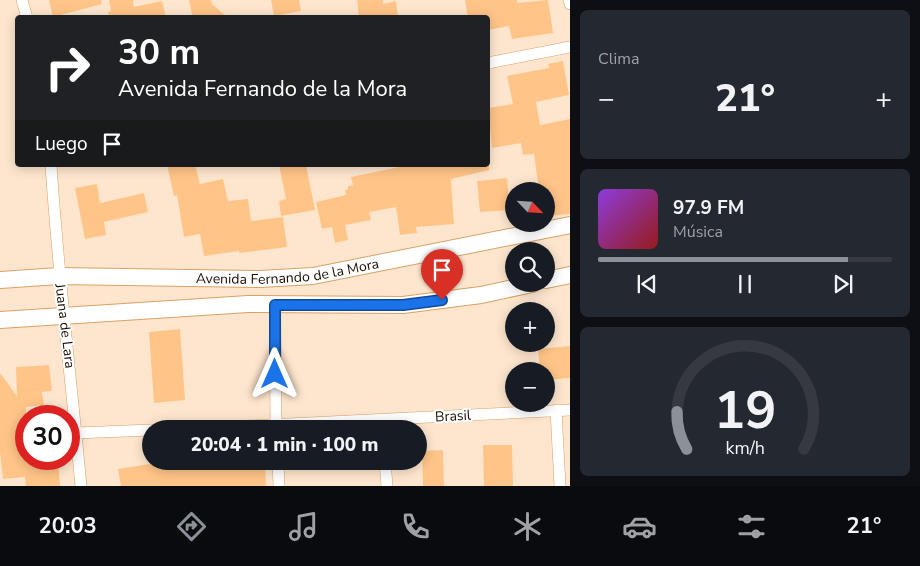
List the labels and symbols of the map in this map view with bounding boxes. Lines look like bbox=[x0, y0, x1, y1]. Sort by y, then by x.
north arrow bbox=[505, 182, 555, 232]
pin bbox=[421, 249, 463, 300]
street label: Avenida Fernando de la Mora bbox=[196, 254, 380, 289]
street label: Juana de Lara bbox=[50, 281, 80, 370]
position arrow bbox=[248, 347, 300, 399]
speed limit sign: 30 bbox=[15, 405, 80, 470]
street label: Brasil bbox=[435, 406, 472, 426]

